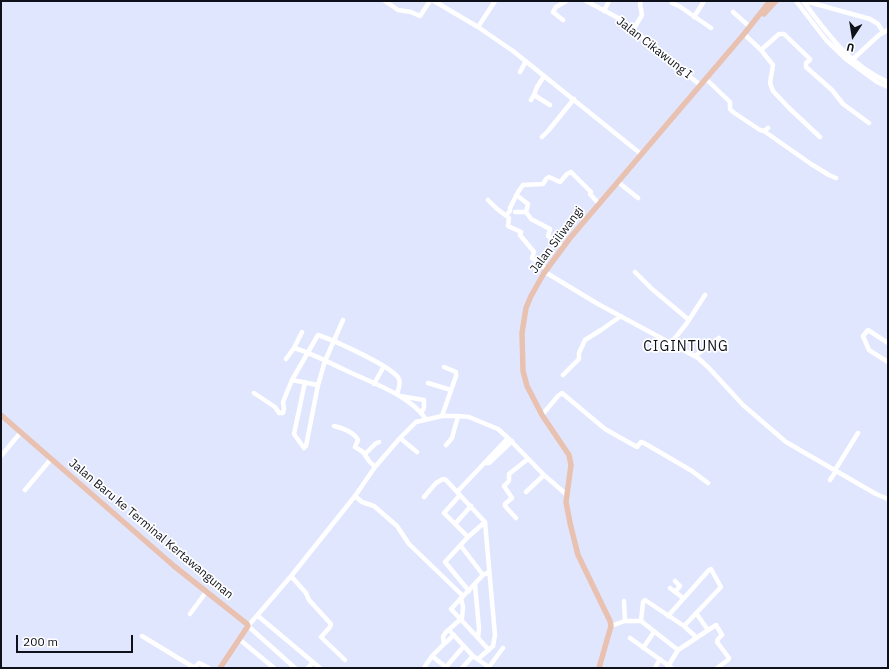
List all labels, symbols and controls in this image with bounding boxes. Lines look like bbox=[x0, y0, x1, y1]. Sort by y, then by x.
street label: Jalan Cikawung I bbox=[613, 14, 695, 82]
north arrow bbox=[833, 16, 873, 56]
text: U bbox=[845, 40, 856, 55]
street label: Jalan Siliwangi bbox=[527, 204, 587, 276]
district label: CIGINTUNG bbox=[643, 339, 729, 355]
street label: Jalan Baru ke Terminal Kertawangunan bbox=[66, 456, 236, 602]
scale bar bbox=[18, 627, 135, 653]
text: 200 m bbox=[23, 634, 58, 649]

